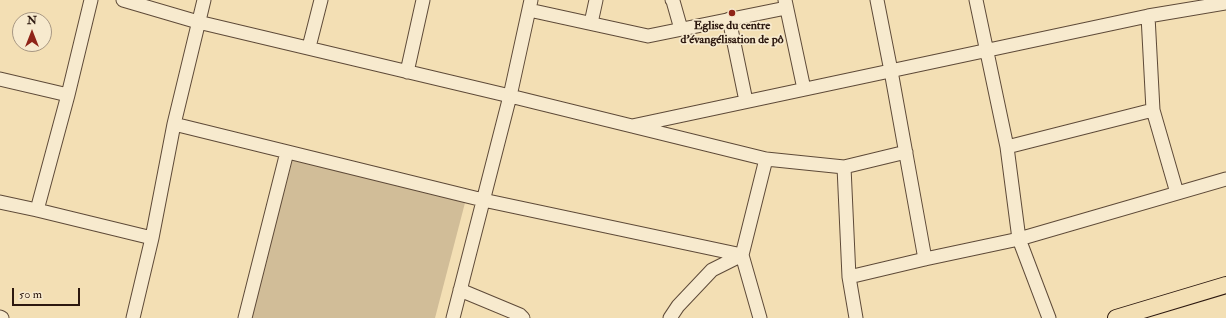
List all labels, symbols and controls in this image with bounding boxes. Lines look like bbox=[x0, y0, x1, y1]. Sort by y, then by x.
marker: Eglise du centre d'évangélisation de pô bbox=[727, 8, 737, 18]
north arrow bbox=[12, 12, 52, 52]
text: N bbox=[27, 14, 37, 27]
place label: Eglise du centre d'évangélisation de pô bbox=[681, 19, 783, 47]
scale bar bbox=[14, 280, 82, 306]
text: 50 m bbox=[19, 287, 42, 302]

